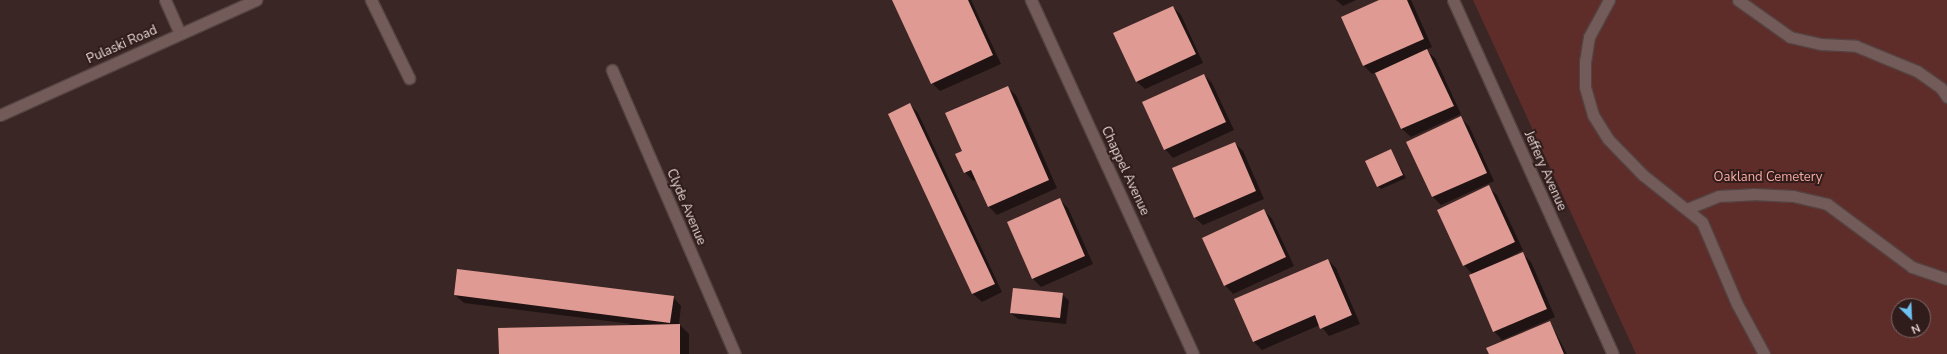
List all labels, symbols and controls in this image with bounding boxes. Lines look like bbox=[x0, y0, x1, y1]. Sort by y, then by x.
street label: Pulaski Road bbox=[84, 23, 160, 67]
street label: Chappel Avenue bbox=[1098, 124, 1152, 218]
street label: Jeffery Avenue bbox=[1520, 129, 1570, 213]
street label: Clyde Avenue bbox=[663, 167, 709, 247]
park label: Oakland Cemetery bbox=[1714, 169, 1822, 185]
north arrow bbox=[1891, 298, 1931, 338]
text: N bbox=[1909, 320, 1922, 337]

